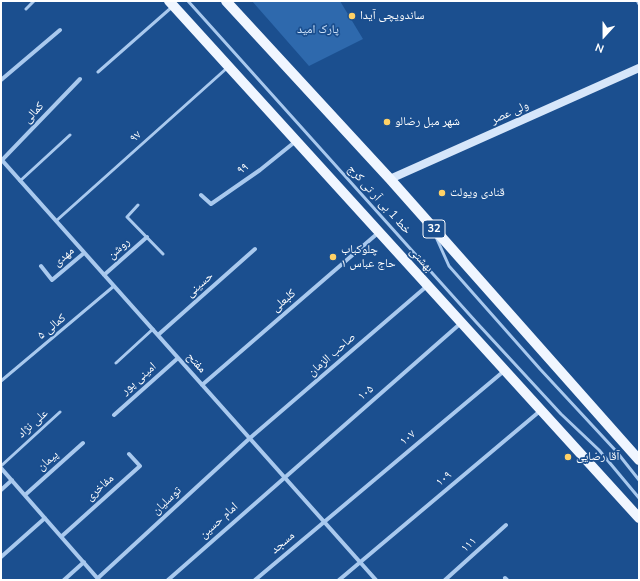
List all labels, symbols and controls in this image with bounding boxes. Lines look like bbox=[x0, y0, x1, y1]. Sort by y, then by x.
place label: ساندویچی آیدا bbox=[360, 9, 424, 23]
marker: ساندویچی آیدا bbox=[347, 11, 357, 21]
north arrow bbox=[584, 16, 624, 56]
park label: پارک امید bbox=[297, 23, 339, 37]
text: N bbox=[593, 39, 606, 56]
street label: ولی عصر bbox=[489, 98, 531, 128]
street label: کمالی bbox=[21, 99, 47, 127]
place label: شهر مبل رضالو bbox=[395, 115, 460, 129]
marker: شهر مبل رضالو bbox=[382, 117, 392, 127]
street label: ۹۷ bbox=[127, 128, 145, 146]
street label: ۹۹ bbox=[235, 160, 251, 178]
street label: خط 1 بی آر تی کرج bbox=[344, 162, 414, 238]
place label: قنادی ویولت bbox=[450, 186, 505, 200]
marker: قنادی ویولت bbox=[437, 188, 447, 198]
road number: 32 bbox=[423, 220, 445, 238]
street label: روشن bbox=[105, 235, 133, 263]
place label: چلوکباب حاج عباس ۱ bbox=[341, 243, 396, 271]
street label: مهدی bbox=[51, 244, 77, 270]
street label: بهشتی bbox=[406, 245, 436, 275]
marker: چلوکباب حاج عباس ۱ bbox=[328, 252, 338, 262]
street label: حسینی bbox=[183, 269, 217, 301]
street label: کلبعلی bbox=[269, 287, 299, 315]
street label: ۵ کمالی bbox=[35, 311, 69, 343]
street label: صاحب الزمان bbox=[305, 330, 359, 380]
street label: مفتح bbox=[183, 350, 209, 376]
street label: امینی پور bbox=[118, 360, 160, 398]
street label: ۱۰۵ bbox=[355, 382, 377, 404]
street label: علی نژاد bbox=[15, 407, 51, 441]
street label: ۱۰۷ bbox=[397, 427, 419, 449]
street label: پیمان bbox=[34, 448, 62, 474]
place label: آقا رضایی bbox=[576, 450, 619, 464]
marker: آقا رضایی bbox=[563, 452, 573, 462]
street label: ۱۰۹ bbox=[433, 468, 455, 490]
street label: مفاخری bbox=[83, 472, 117, 504]
street label: توسلیان bbox=[149, 484, 185, 518]
street label: امام حسین bbox=[197, 500, 241, 542]
street label: مسجد bbox=[268, 529, 298, 557]
street label: ۱۱۱ bbox=[458, 534, 480, 556]

